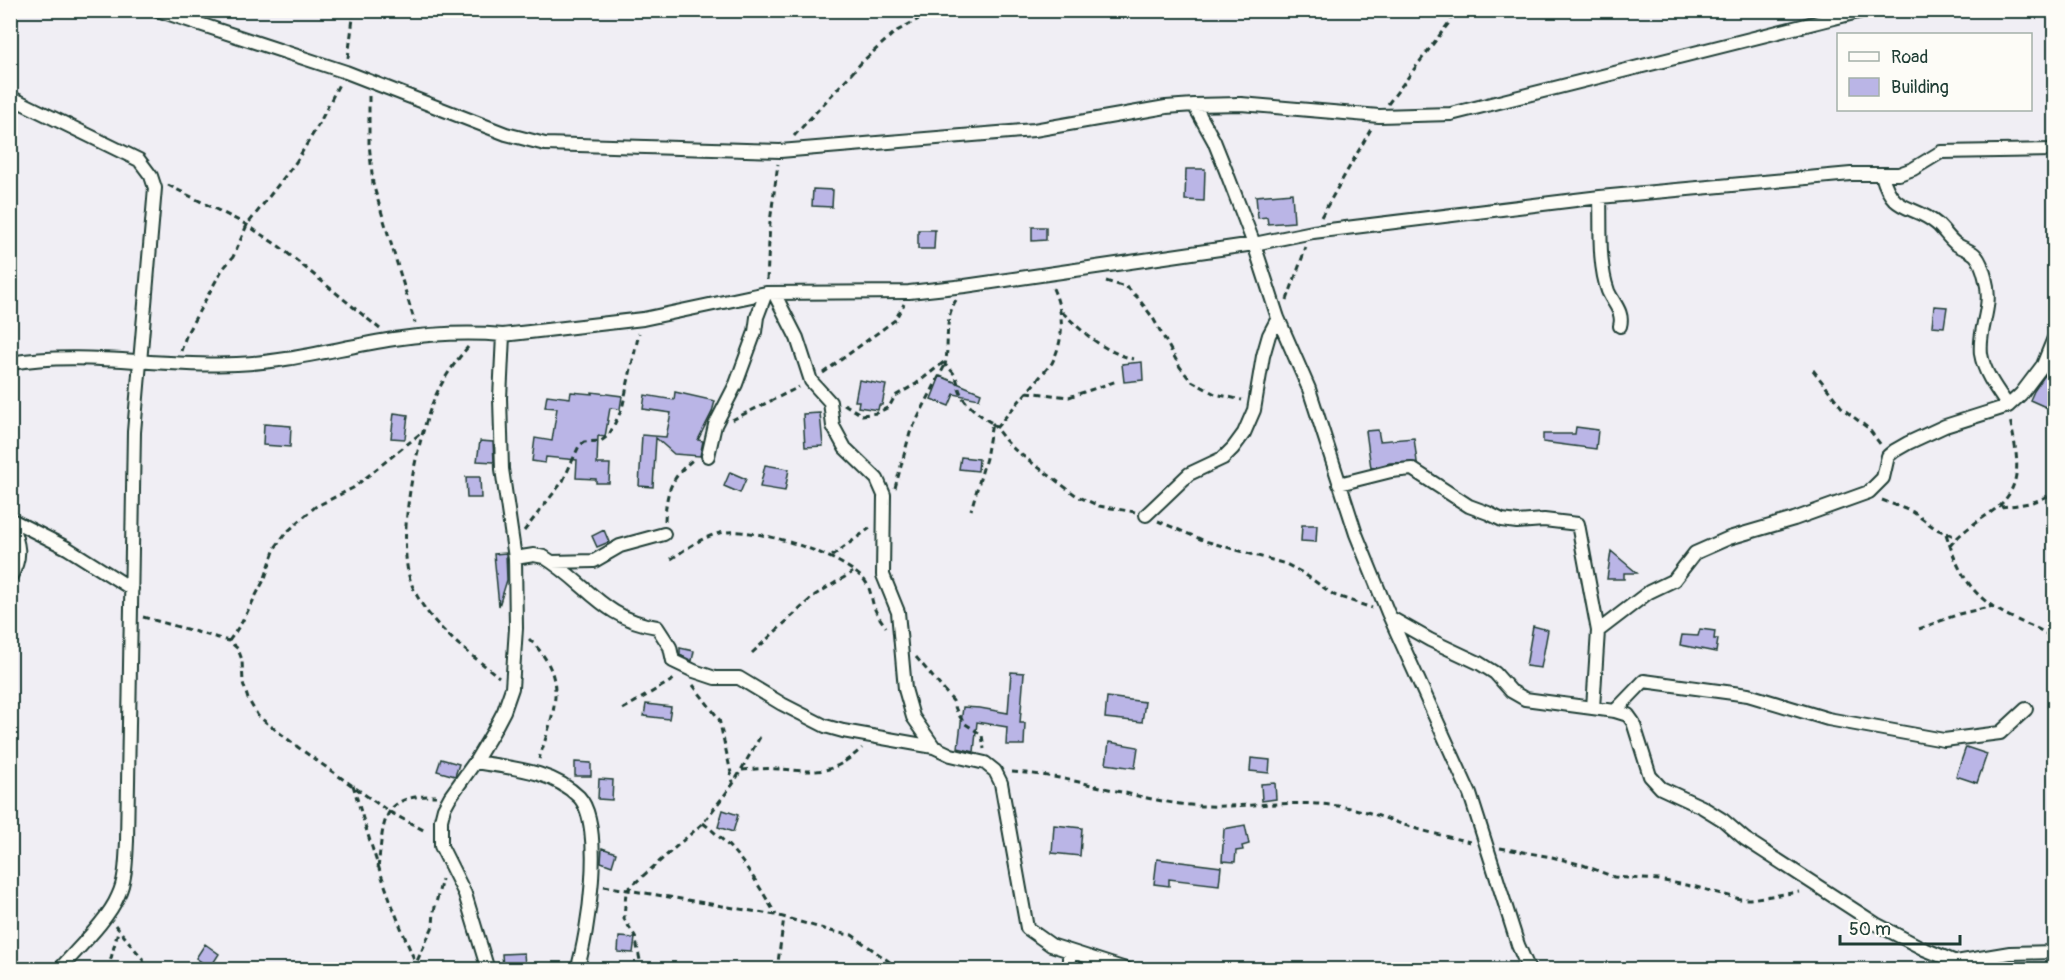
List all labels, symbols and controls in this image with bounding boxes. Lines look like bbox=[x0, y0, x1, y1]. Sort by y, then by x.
legend bbox=[1837, 33, 2032, 111]
text: Road bbox=[1891, 46, 1928, 69]
text: Building bbox=[1891, 76, 1949, 99]
scale bar bbox=[1840, 908, 1960, 946]
text: 50 m bbox=[1849, 918, 1891, 941]

